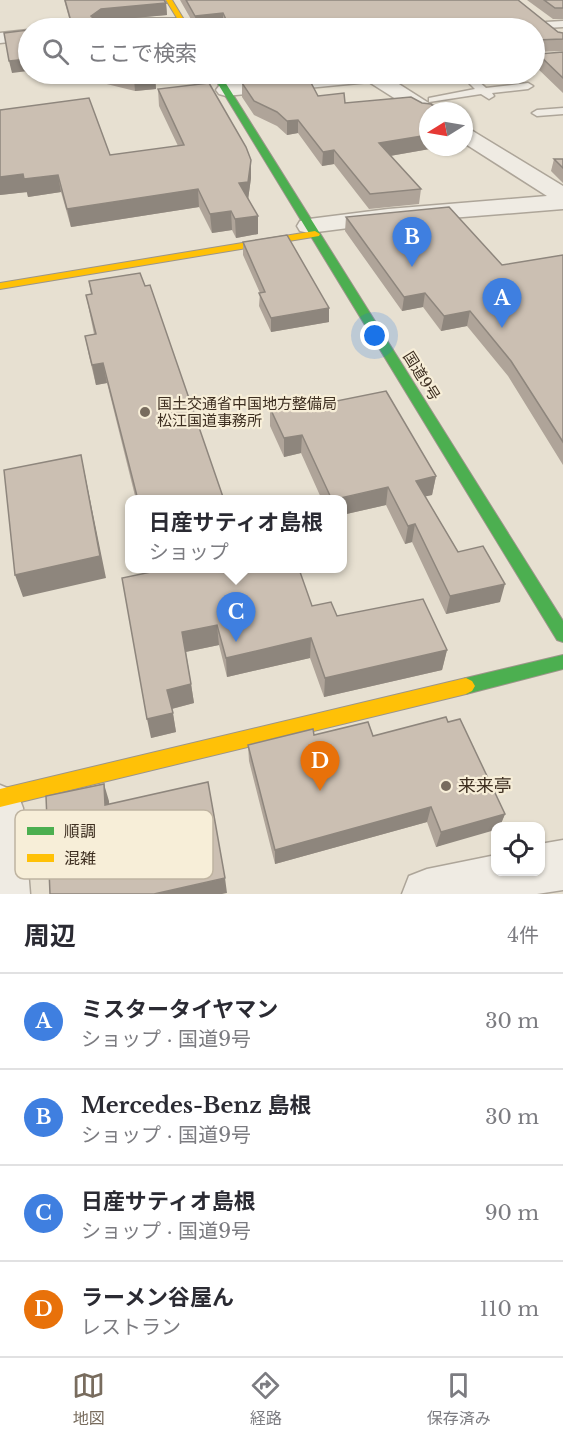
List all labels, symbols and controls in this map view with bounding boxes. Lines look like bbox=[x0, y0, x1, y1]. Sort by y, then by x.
search box bbox=[18, 18, 545, 84]
icon: search bbox=[39, 35, 72, 68]
text: ここで検索 bbox=[87, 40, 197, 67]
north arrow bbox=[419, 102, 473, 156]
pin: B bbox=[392, 218, 432, 267]
pin: A bbox=[482, 278, 522, 328]
your location bbox=[360, 321, 389, 350]
street label: 国道9号 bbox=[399, 348, 445, 404]
place label: 国土交通省中国地方整備局 松江国道事務所 bbox=[157, 394, 337, 430]
marker: 国土交通省中国地方整備局 松江国道事務所 bbox=[138, 405, 152, 419]
popup bbox=[125, 495, 347, 573]
text: 日産サティオ島根 bbox=[149, 509, 323, 536]
text: ショップ bbox=[149, 540, 229, 564]
pin: C bbox=[216, 592, 256, 642]
pin: D bbox=[300, 742, 340, 791]
place label: 来来亭 bbox=[458, 775, 512, 797]
marker: 来来亭 bbox=[439, 779, 453, 793]
legend bbox=[15, 810, 213, 879]
text: 順調 bbox=[64, 821, 96, 841]
map controls bbox=[491, 822, 545, 876]
button: locate bbox=[491, 822, 545, 876]
text: 混雑 bbox=[64, 848, 96, 868]
text: 周辺 bbox=[24, 920, 76, 952]
text: 4件 bbox=[507, 923, 539, 947]
text: ミスタータイヤマン bbox=[81, 996, 278, 1023]
text: A bbox=[35, 1009, 52, 1033]
text: 30 m bbox=[485, 1009, 539, 1033]
text: ショップ · 国道9号 bbox=[81, 1027, 251, 1051]
text: Mercedes-Benz 島根 bbox=[81, 1092, 312, 1119]
text: B bbox=[36, 1105, 51, 1129]
text: 30 m bbox=[485, 1105, 539, 1129]
text: ショップ · 国道9号 bbox=[81, 1123, 251, 1147]
text: 日産サティオ島根 bbox=[81, 1188, 256, 1215]
text: C bbox=[35, 1201, 52, 1225]
text: 90 m bbox=[485, 1201, 539, 1225]
text: ショップ · 国道9号 bbox=[81, 1219, 251, 1243]
text: ラーメン谷屋ん bbox=[81, 1284, 234, 1311]
text: D bbox=[34, 1297, 53, 1321]
text: 110 m bbox=[480, 1297, 539, 1321]
text: レストラン bbox=[81, 1315, 181, 1339]
tab: 地図 bbox=[72, 1369, 105, 1429]
tab: 経路 bbox=[249, 1369, 282, 1429]
tab: 保存済み bbox=[427, 1369, 491, 1429]

